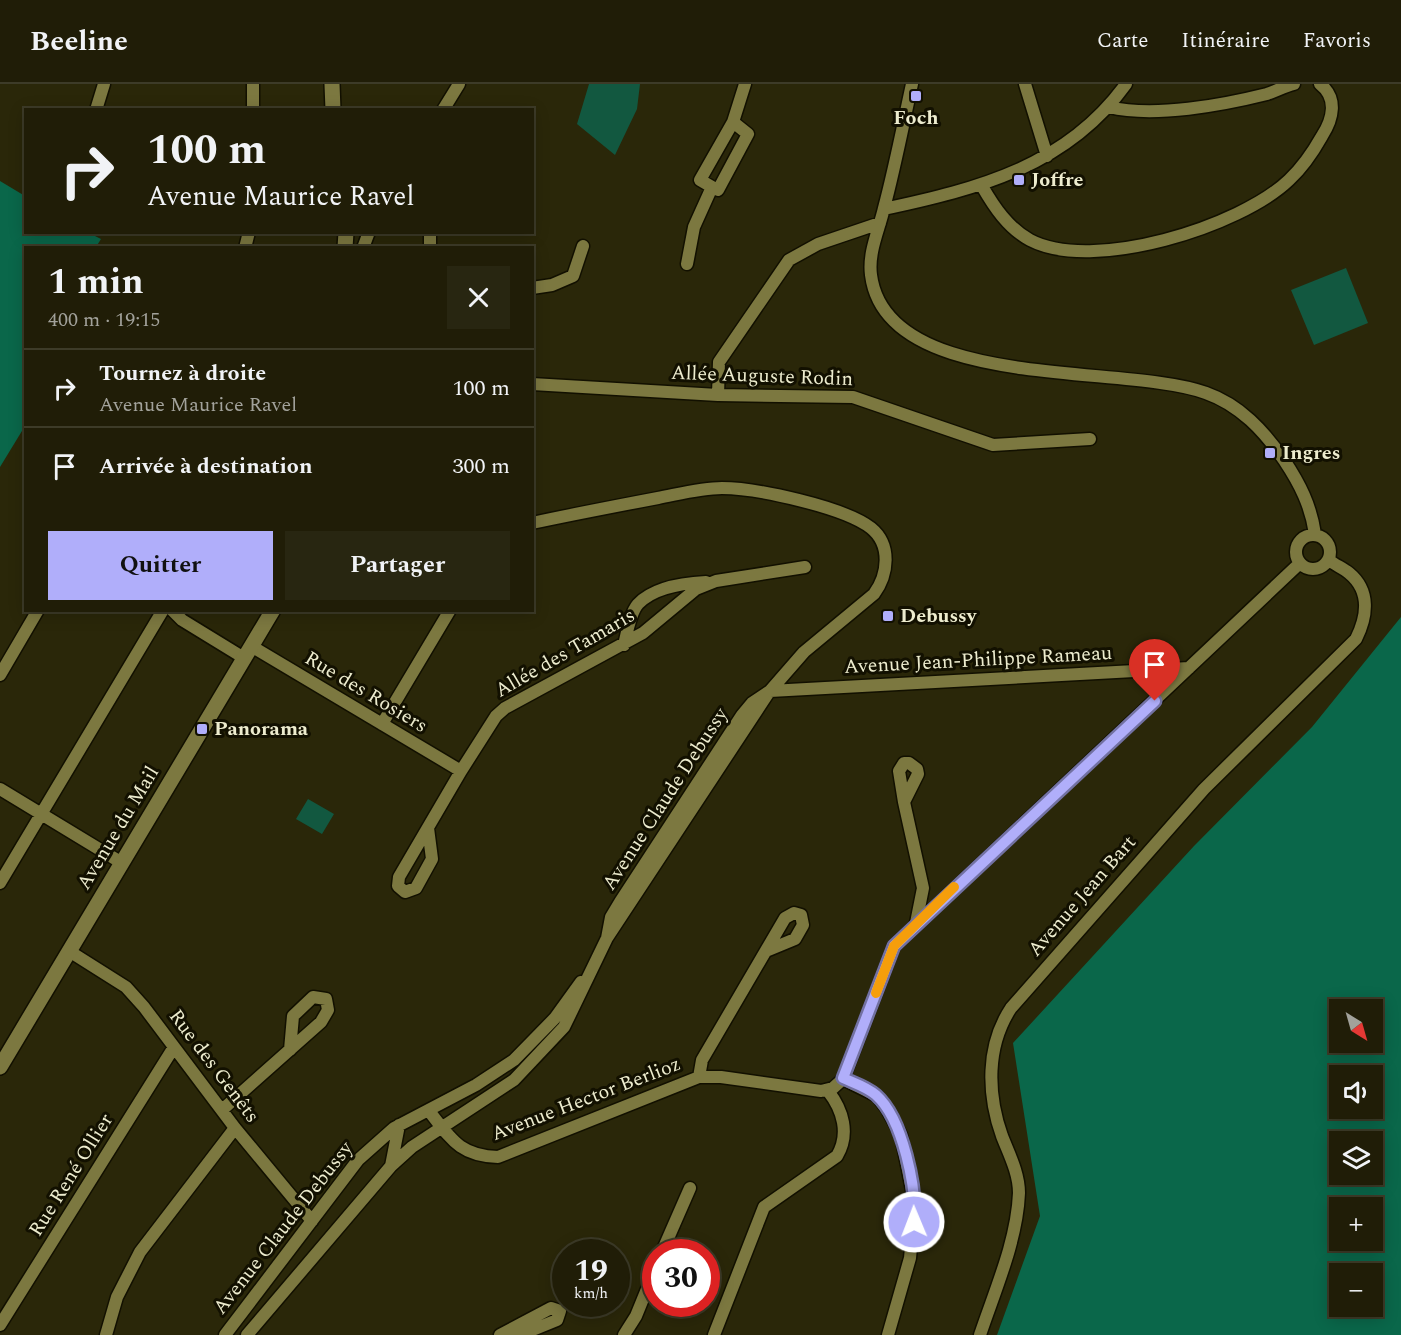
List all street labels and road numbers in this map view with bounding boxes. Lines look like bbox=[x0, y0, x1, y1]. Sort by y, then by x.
street label: Allée Auguste Rodin bbox=[670, 358, 854, 394]
street label: Allée des Tamaris bbox=[489, 601, 641, 705]
street label: Avenue Jean-Philippe Rameau bbox=[843, 638, 1113, 682]
street label: Rue des Rosiers bbox=[299, 643, 433, 741]
street label: Avenue Claude Debussy bbox=[595, 701, 736, 896]
street label: Avenue du Mail bbox=[69, 760, 167, 896]
street label: Avenue Jean Bart bbox=[1021, 829, 1143, 963]
street label: Rue des Genêts bbox=[161, 1003, 267, 1129]
street label: Avenue Hector Berlioz bbox=[487, 1049, 685, 1149]
street label: Rue René Ollier bbox=[21, 1108, 121, 1242]
street label: Avenue Claude Debussy bbox=[206, 1134, 361, 1321]

